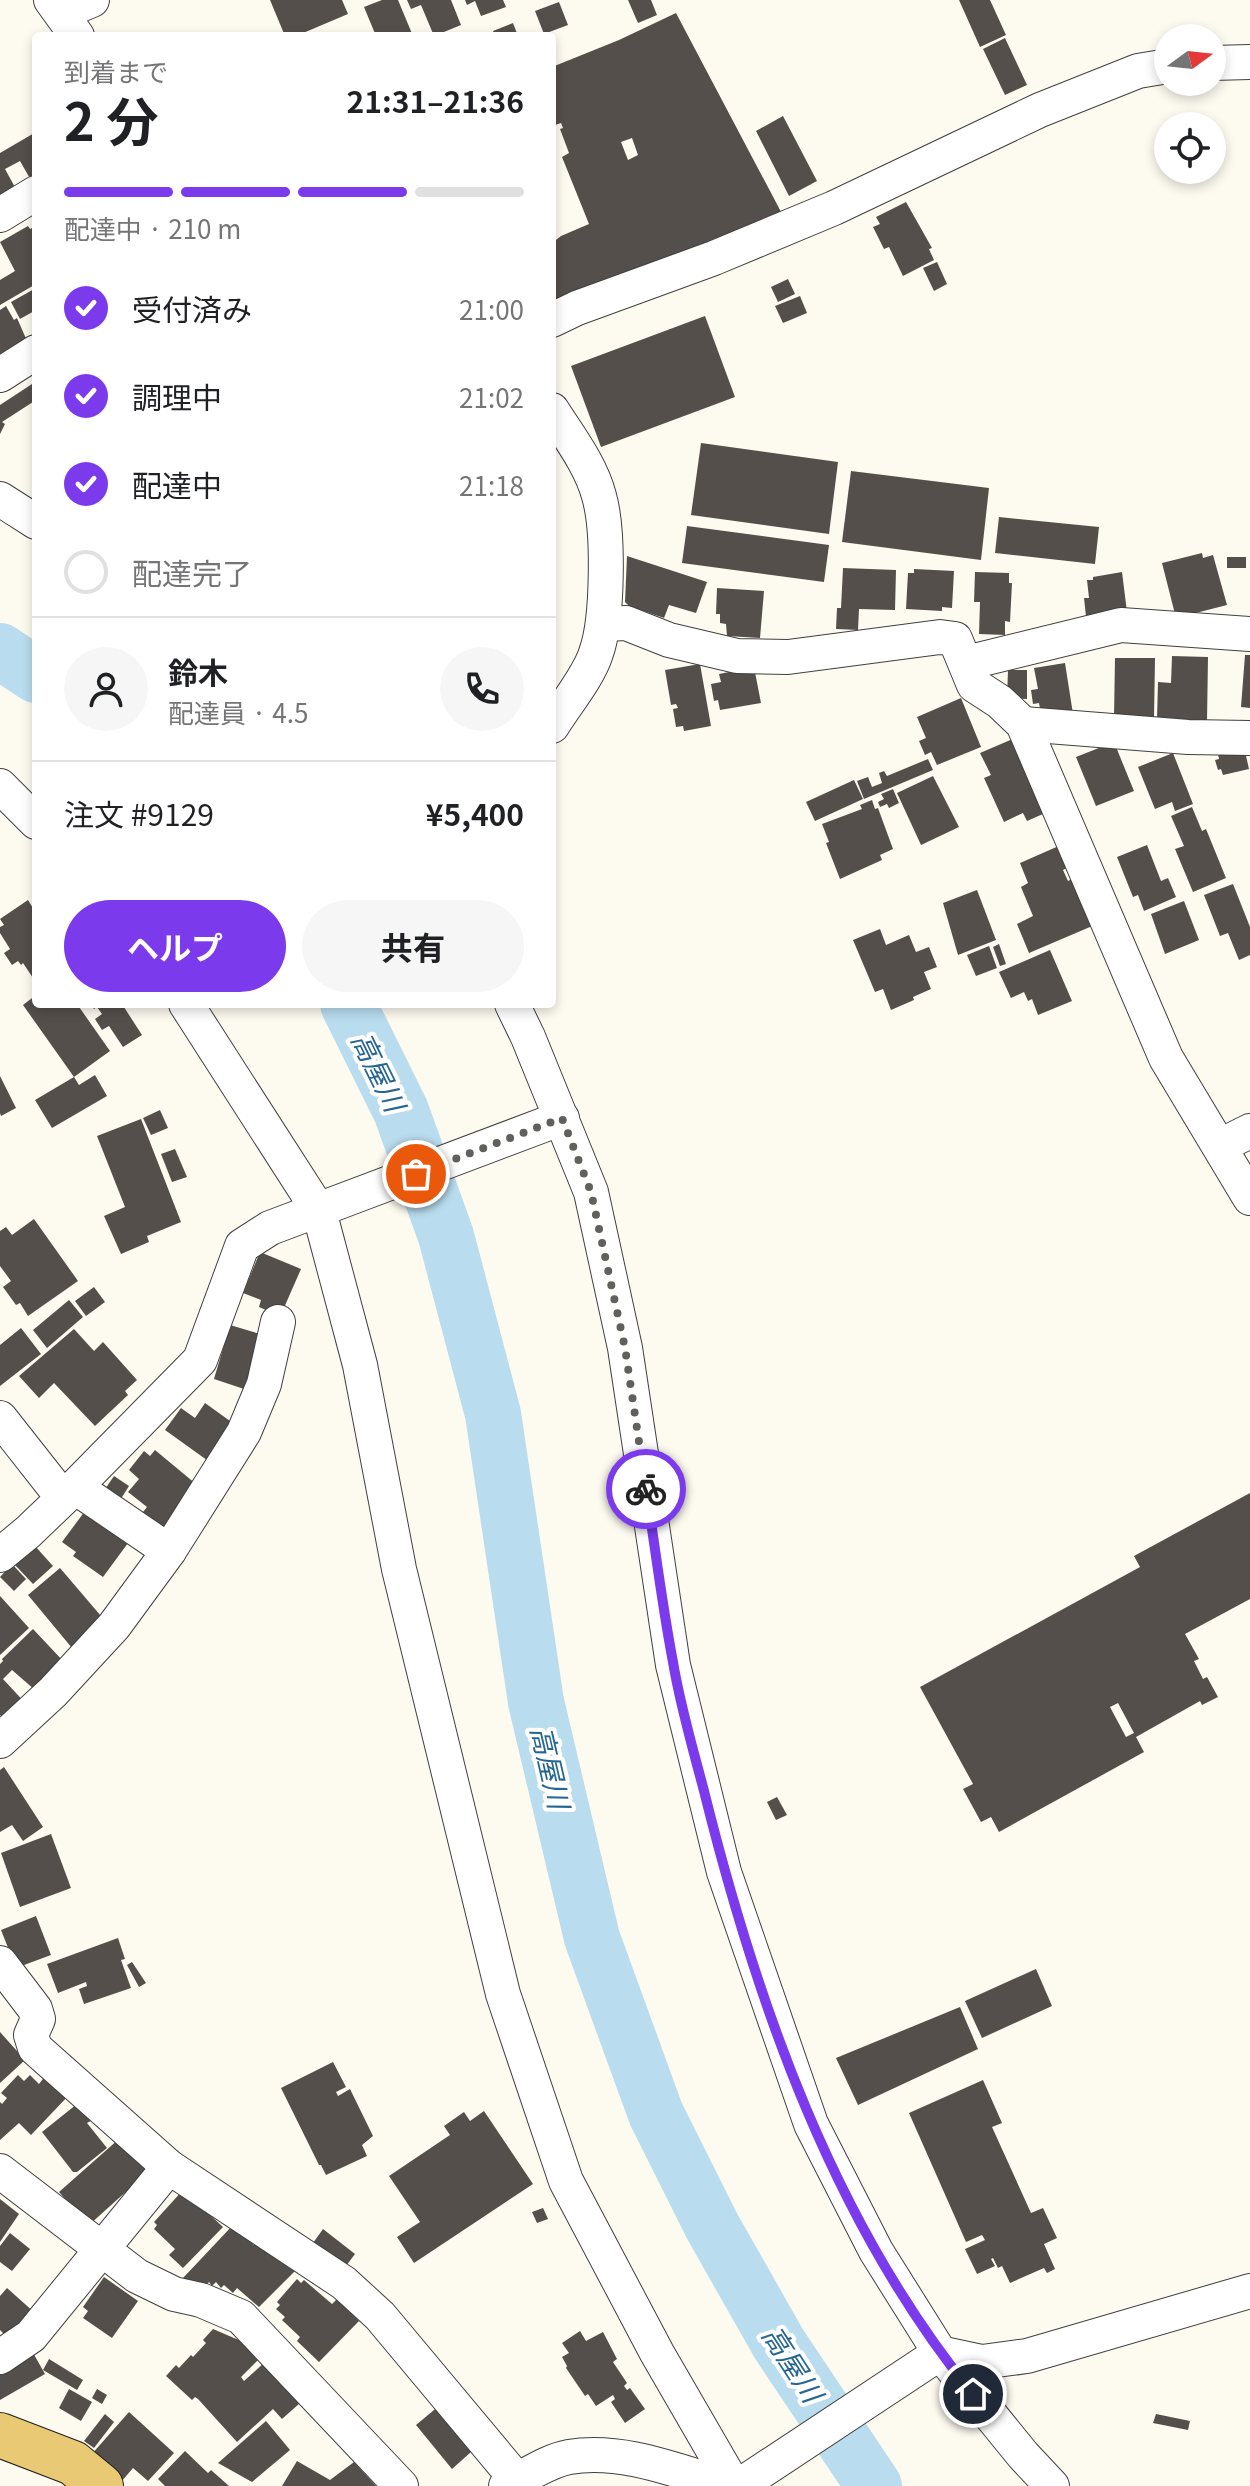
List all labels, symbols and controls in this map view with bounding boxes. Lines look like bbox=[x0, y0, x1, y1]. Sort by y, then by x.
north arrow bbox=[1154, 24, 1226, 96]
map controls bbox=[1154, 24, 1226, 184]
text: 到着まで bbox=[64, 52, 168, 89]
text: 21:31–21:36 bbox=[347, 78, 524, 122]
text: 2 分 bbox=[64, 81, 158, 156]
button: locate bbox=[1154, 112, 1226, 184]
text: 配達中 · 210 m bbox=[64, 209, 241, 246]
icon: check bbox=[64, 286, 108, 330]
text: 受付済み bbox=[132, 286, 252, 330]
text: 21:00 bbox=[459, 290, 524, 327]
icon: check bbox=[64, 374, 108, 418]
text: 調理中 bbox=[132, 374, 222, 418]
text: 21:02 bbox=[459, 378, 524, 415]
icon: check bbox=[64, 462, 108, 506]
text: 配達中 bbox=[132, 462, 222, 506]
text: 21:18 bbox=[459, 466, 524, 503]
text: 配達完了 bbox=[132, 550, 252, 594]
button: person bbox=[64, 647, 148, 731]
button: phone bbox=[440, 647, 524, 731]
text: 鈴木 bbox=[168, 649, 228, 693]
text: 配達員 · 4.5 bbox=[168, 693, 308, 730]
text: 注文 #9129 bbox=[64, 791, 214, 835]
text: ¥5,400 bbox=[426, 791, 524, 835]
button: ヘルプ bbox=[64, 900, 286, 992]
button: 共有 bbox=[302, 900, 524, 992]
water label: 高屋川 bbox=[344, 1024, 418, 1120]
pin bbox=[382, 1140, 450, 1208]
icon: bag bbox=[394, 1152, 438, 1196]
courier bbox=[606, 1449, 686, 1529]
icon: bike bbox=[624, 1467, 668, 1511]
water label: 高屋川 bbox=[523, 1722, 582, 1815]
water label: 高屋川 bbox=[754, 2317, 835, 2412]
pin bbox=[939, 2360, 1007, 2428]
icon: home bbox=[951, 2372, 995, 2416]

